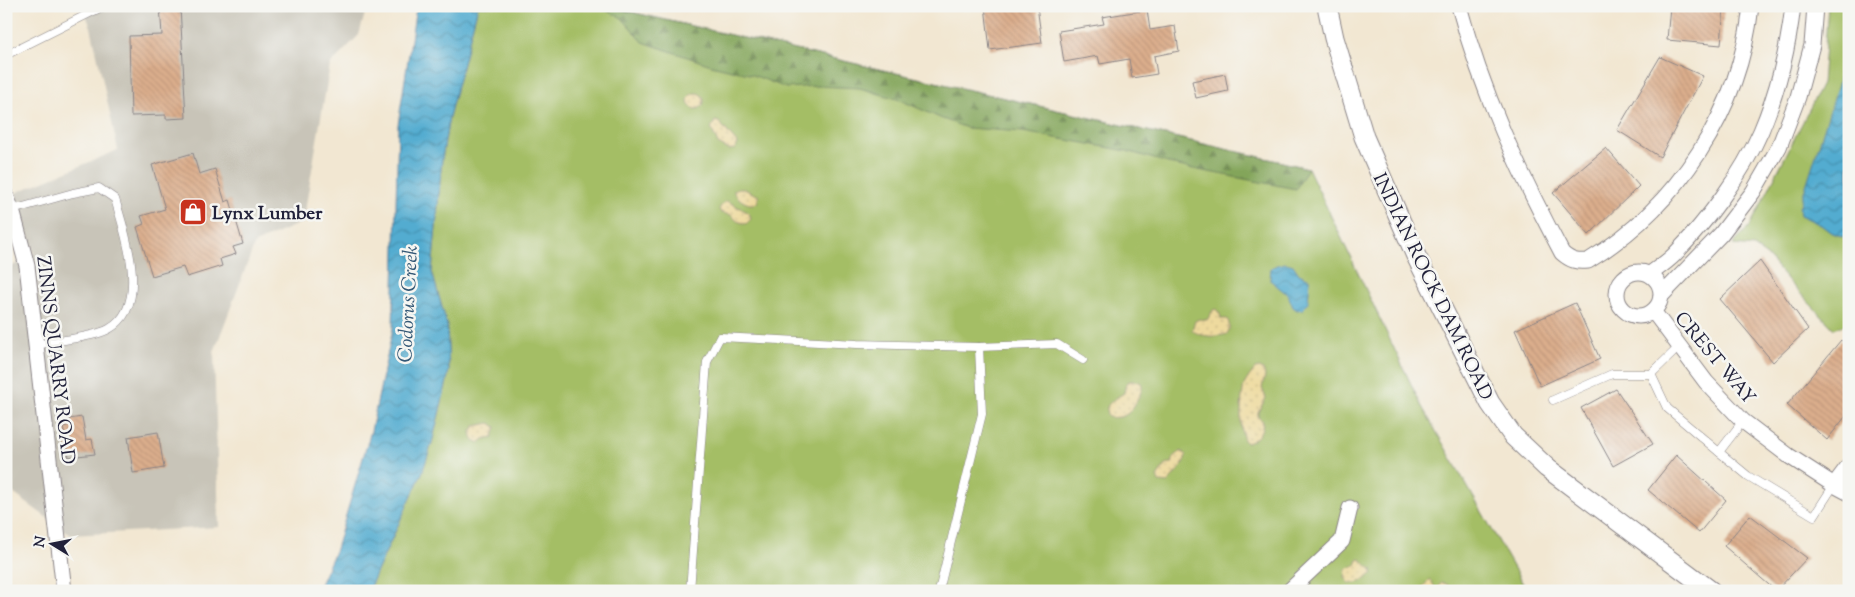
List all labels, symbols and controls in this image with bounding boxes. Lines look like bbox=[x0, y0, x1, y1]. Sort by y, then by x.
street label: INDIAN ROCK DAM ROAD bbox=[1365, 169, 1499, 405]
shop icon: Lynx Lumber bbox=[178, 197, 208, 227]
place label: Lynx Lumber bbox=[212, 201, 323, 228]
water label: Codorus Creek bbox=[392, 245, 427, 363]
street label: ZINNS QUARRY ROAD bbox=[28, 255, 81, 466]
street label: CREST WAY bbox=[1667, 306, 1761, 411]
north arrow bbox=[28, 520, 78, 570]
text: N bbox=[30, 535, 52, 549]

